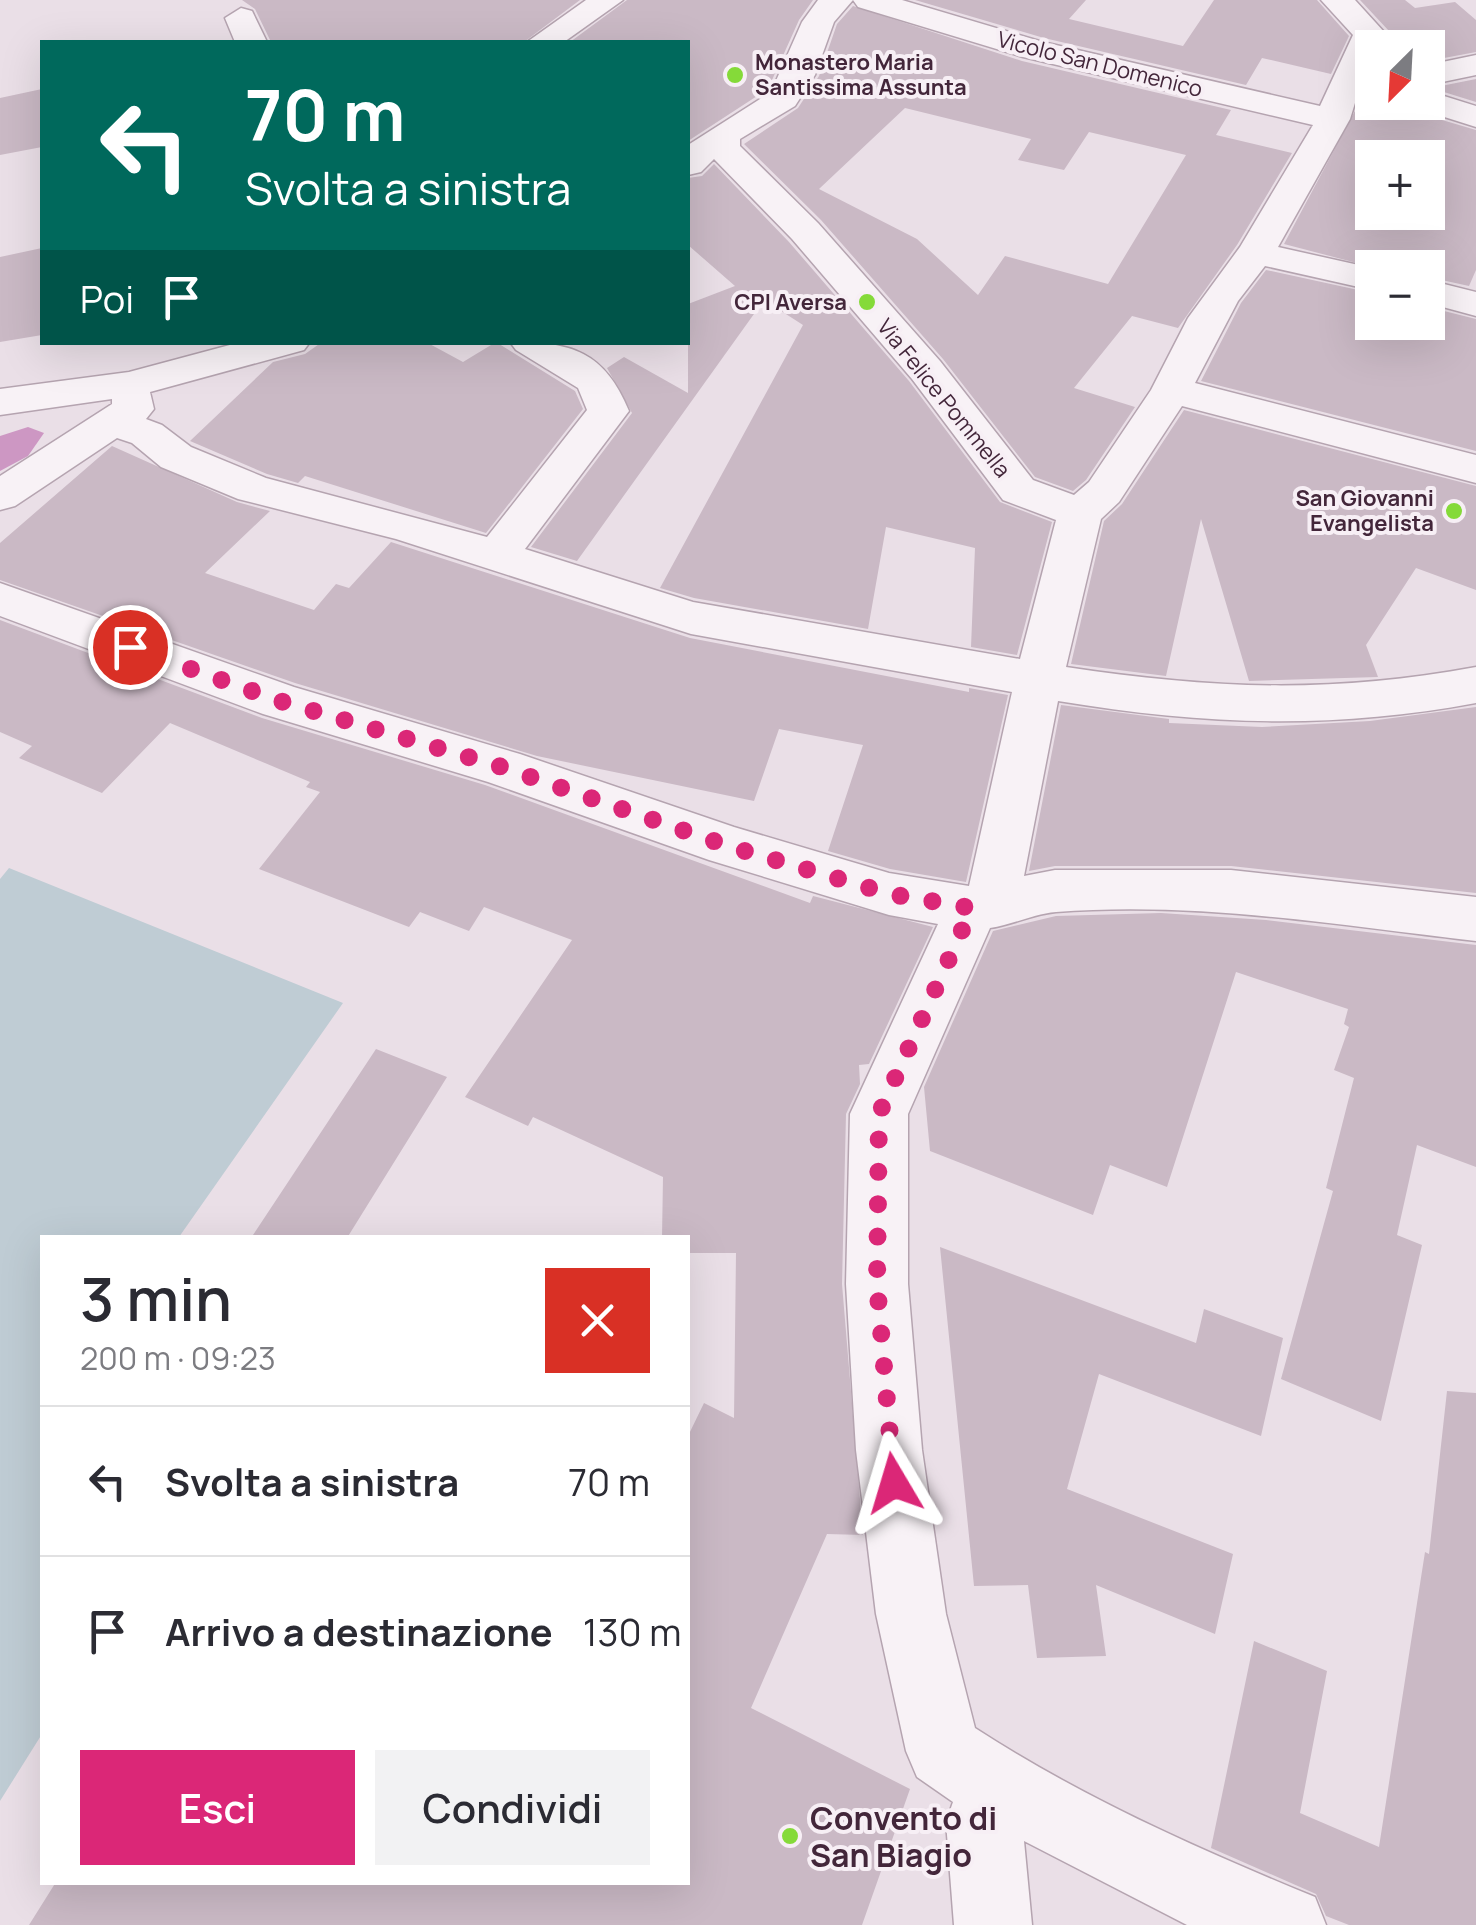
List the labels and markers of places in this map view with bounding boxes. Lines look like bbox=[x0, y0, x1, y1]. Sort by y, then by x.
place label: Monastero Maria Santissima Assunta bbox=[755, 47, 967, 102]
marker: Monastero Maria Santissima Assunta bbox=[724, 64, 746, 86]
place label: CPI Aversa bbox=[734, 287, 847, 317]
marker: CPI Aversa bbox=[856, 291, 878, 313]
place label: San Giovanni Evangelista bbox=[1295, 483, 1434, 538]
marker: San Giovanni Evangelista bbox=[1443, 500, 1465, 522]
pin bbox=[88, 605, 173, 690]
place label: Convento di San Biagio bbox=[810, 1796, 997, 1877]
marker: Convento di San Biagio bbox=[779, 1825, 801, 1847]

